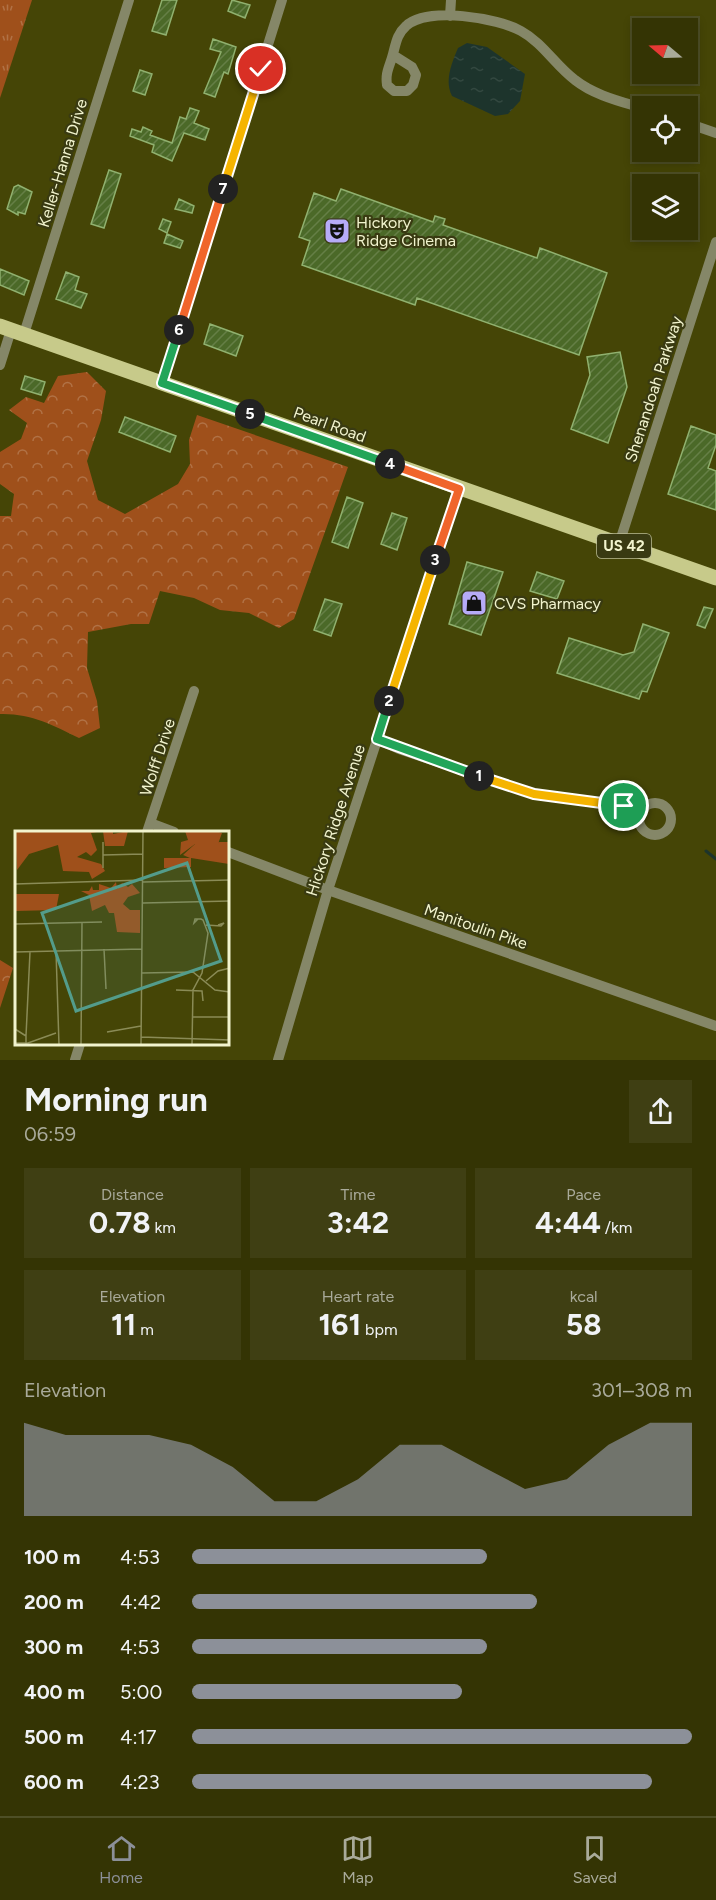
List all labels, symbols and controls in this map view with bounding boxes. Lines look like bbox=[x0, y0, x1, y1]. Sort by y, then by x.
north arrow bbox=[632, 18, 698, 84]
map controls bbox=[632, 18, 698, 240]
pin bbox=[235, 43, 286, 94]
icon: check bbox=[244, 52, 277, 85]
street label: Keller-Hanna Drive bbox=[34, 96, 91, 230]
button: locate bbox=[632, 96, 698, 162]
pin: 7 bbox=[208, 174, 238, 204]
button: layers bbox=[632, 174, 698, 240]
text: 7 bbox=[219, 179, 227, 198]
place label: Hickory Ridge Cinema bbox=[356, 213, 456, 250]
theatre icon: Hickory Ridge Cinema bbox=[322, 216, 352, 246]
street label: Shenandoah Parkway bbox=[621, 313, 686, 465]
pin: 6 bbox=[164, 315, 194, 345]
text: 6 bbox=[174, 320, 184, 339]
pin: 5 bbox=[235, 399, 265, 429]
street label: Pearl Road bbox=[291, 403, 369, 446]
text: 5 bbox=[245, 404, 255, 423]
pin: 4 bbox=[375, 449, 405, 479]
text: 4 bbox=[385, 454, 395, 473]
road number: US 42 bbox=[597, 534, 651, 558]
pin: 3 bbox=[420, 545, 450, 575]
text: 3 bbox=[431, 550, 439, 569]
shop icon: CVS Pharmacy bbox=[459, 588, 489, 618]
place label: CVS Pharmacy bbox=[494, 594, 601, 613]
pin: 2 bbox=[374, 686, 404, 716]
text: 2 bbox=[384, 691, 394, 710]
street label: Wolff Drive bbox=[136, 716, 179, 798]
street label: Hickory Ridge Avenue bbox=[302, 742, 369, 898]
pin: 1 bbox=[464, 761, 494, 791]
text: 1 bbox=[476, 766, 482, 785]
pin bbox=[598, 780, 649, 831]
icon: arrive bbox=[607, 789, 640, 822]
inset map bbox=[15, 831, 230, 1045]
street label: Manitoulin Pike bbox=[422, 900, 530, 953]
text: Morning run bbox=[24, 1080, 208, 1119]
button: share bbox=[629, 1080, 692, 1143]
text: 06:59 bbox=[24, 1122, 76, 1146]
text: Distance bbox=[101, 1185, 164, 1204]
text: Time bbox=[341, 1185, 375, 1204]
text: Pace bbox=[566, 1185, 601, 1204]
text: 0.78 bbox=[89, 1204, 151, 1241]
text: 3:42 bbox=[327, 1204, 389, 1241]
text: 4:44 bbox=[535, 1204, 601, 1241]
text: km bbox=[151, 1218, 176, 1237]
text: /km bbox=[601, 1218, 632, 1237]
text: Elevation bbox=[99, 1287, 165, 1306]
text: Heart rate bbox=[322, 1287, 394, 1306]
text: kcal bbox=[570, 1287, 598, 1306]
text: 11 bbox=[111, 1306, 136, 1343]
text: 161 bbox=[318, 1306, 361, 1343]
text: 58 bbox=[566, 1306, 602, 1343]
text: m bbox=[136, 1320, 154, 1339]
text: bpm bbox=[361, 1320, 398, 1339]
text: Elevation bbox=[24, 1378, 106, 1402]
text: 301–308 m bbox=[591, 1378, 692, 1402]
text: 100 m bbox=[24, 1545, 81, 1569]
text: 4:53 bbox=[120, 1545, 160, 1569]
text: 200 m bbox=[24, 1590, 84, 1614]
text: 4:42 bbox=[120, 1590, 161, 1614]
text: 300 m bbox=[24, 1635, 83, 1659]
text: 4:53 bbox=[120, 1635, 160, 1659]
text: 400 m bbox=[24, 1680, 85, 1704]
text: 5:00 bbox=[120, 1680, 162, 1704]
text: 500 m bbox=[24, 1725, 84, 1749]
text: 4:17 bbox=[120, 1725, 156, 1749]
text: 600 m bbox=[24, 1770, 84, 1794]
text: 4:23 bbox=[120, 1770, 160, 1794]
tab: Home bbox=[99, 1832, 143, 1887]
tab: Map bbox=[341, 1832, 374, 1887]
tab: Saved bbox=[573, 1832, 617, 1887]

